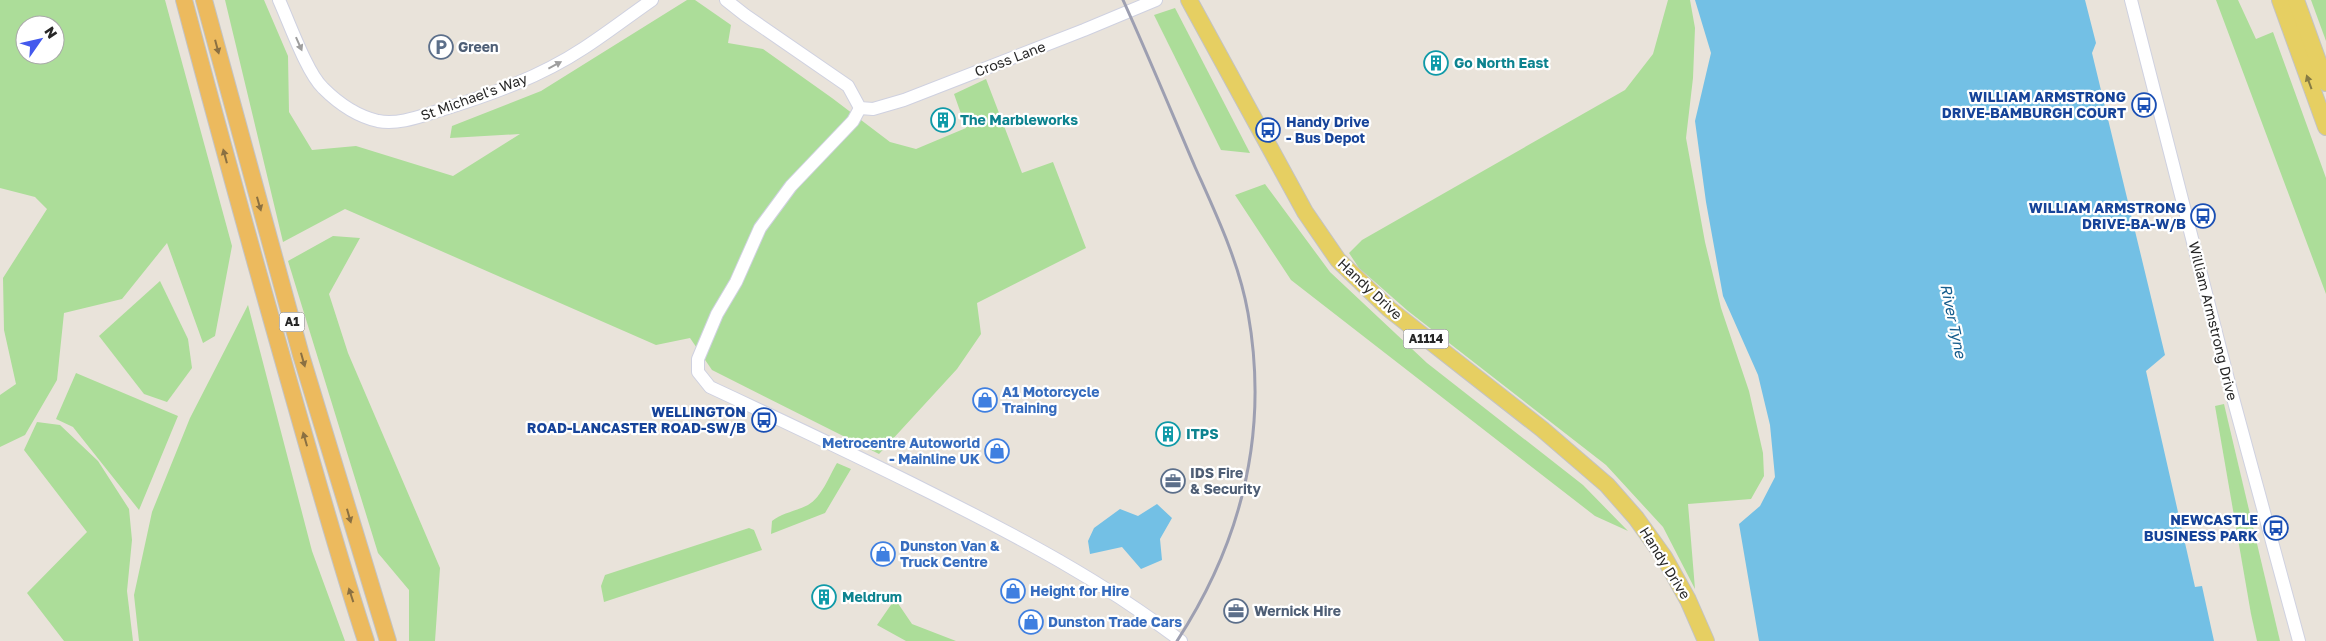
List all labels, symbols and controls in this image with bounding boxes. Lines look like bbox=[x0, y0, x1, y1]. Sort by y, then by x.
north arrow bbox=[15, 15, 65, 65]
text: N bbox=[41, 23, 61, 42]
parking icon: Green bbox=[428, 34, 454, 60]
one-way arrow bbox=[296, 37, 304, 51]
street label: Cross Lane bbox=[972, 37, 1048, 80]
place label: Green bbox=[458, 38, 499, 55]
one-way arrow bbox=[213, 40, 221, 55]
building icon: Go North East bbox=[1423, 50, 1449, 76]
place label: Go North East bbox=[1454, 54, 1549, 71]
one-way arrow bbox=[547, 61, 562, 69]
street label: St Michael's Way bbox=[418, 69, 530, 124]
one-way arrow bbox=[2305, 74, 2312, 89]
place label: WILLIAM ARMSTRONG DRIVE-BAMBURGH COURT bbox=[1942, 88, 2126, 121]
bus stop icon: WILLIAM ARMSTRONG DRIVE-BAMBURGH COURT bbox=[2131, 92, 2157, 118]
building icon: The Marbleworks bbox=[930, 107, 956, 133]
place label: The Marbleworks bbox=[960, 111, 1078, 128]
place label: Handy Drive - Bus Depot bbox=[1286, 113, 1369, 146]
bus stop icon: Handy Drive - Bus Depot bbox=[1255, 117, 1281, 143]
one-way arrow bbox=[221, 148, 229, 163]
one-way arrow bbox=[255, 196, 263, 212]
place label: WILLIAM ARMSTRONG DRIVE-BA-W/B bbox=[2029, 199, 2186, 232]
bus stop icon: WILLIAM ARMSTRONG DRIVE-BA-W/B bbox=[2190, 203, 2216, 229]
street label: William Armstrong Drive bbox=[2186, 240, 2241, 402]
street label: Handy Drive bbox=[1335, 255, 1406, 323]
water label: River Tyne bbox=[1936, 282, 1971, 361]
road number: A1 bbox=[280, 313, 304, 332]
road number: A1114 bbox=[1404, 329, 1448, 348]
one-way arrow bbox=[299, 353, 307, 368]
place label: A1 Motorcycle Training bbox=[1002, 383, 1100, 416]
shop icon: A1 Motorcycle Training bbox=[972, 387, 998, 413]
place label: WELLINGTON ROAD-LANCASTER ROAD-SW/B bbox=[527, 403, 746, 436]
bus stop icon: WELLINGTON ROAD-LANCASTER ROAD-SW/B bbox=[751, 407, 777, 433]
building icon: ITPS bbox=[1155, 421, 1181, 447]
place label: ITPS bbox=[1186, 425, 1219, 442]
one-way arrow bbox=[301, 431, 309, 446]
place label: Metrocentre Autoworld - Mainline UK bbox=[822, 434, 980, 467]
shop icon: Metrocentre Autoworld - Mainline UK bbox=[984, 438, 1010, 464]
place label: IDS Fire & Security bbox=[1190, 464, 1261, 497]
office icon: IDS Fire & Security bbox=[1160, 468, 1186, 494]
one-way arrow bbox=[345, 509, 353, 524]
place label: NEWCASTLE BUSINESS PARK bbox=[2144, 511, 2258, 544]
bus stop icon: NEWCASTLE BUSINESS PARK bbox=[2263, 515, 2289, 541]
street label: Handy Drive bbox=[1637, 524, 1694, 602]
place label: Dunston Van & Truck Centre bbox=[900, 537, 1000, 570]
shop icon: Dunston Van & Truck Centre bbox=[870, 541, 896, 567]
shop icon: Height for Hire bbox=[1000, 578, 1026, 604]
place label: Height for Hire bbox=[1030, 582, 1129, 599]
building icon: Meldrum bbox=[811, 584, 837, 610]
one-way arrow bbox=[347, 587, 354, 602]
place label: Meldrum bbox=[842, 588, 902, 605]
office icon: Wernick Hire bbox=[1223, 598, 1249, 624]
place label: Wernick Hire bbox=[1254, 602, 1341, 619]
shop icon: Dunston Trade Cars bbox=[1018, 609, 1044, 635]
place label: Dunston Trade Cars bbox=[1048, 613, 1182, 630]

